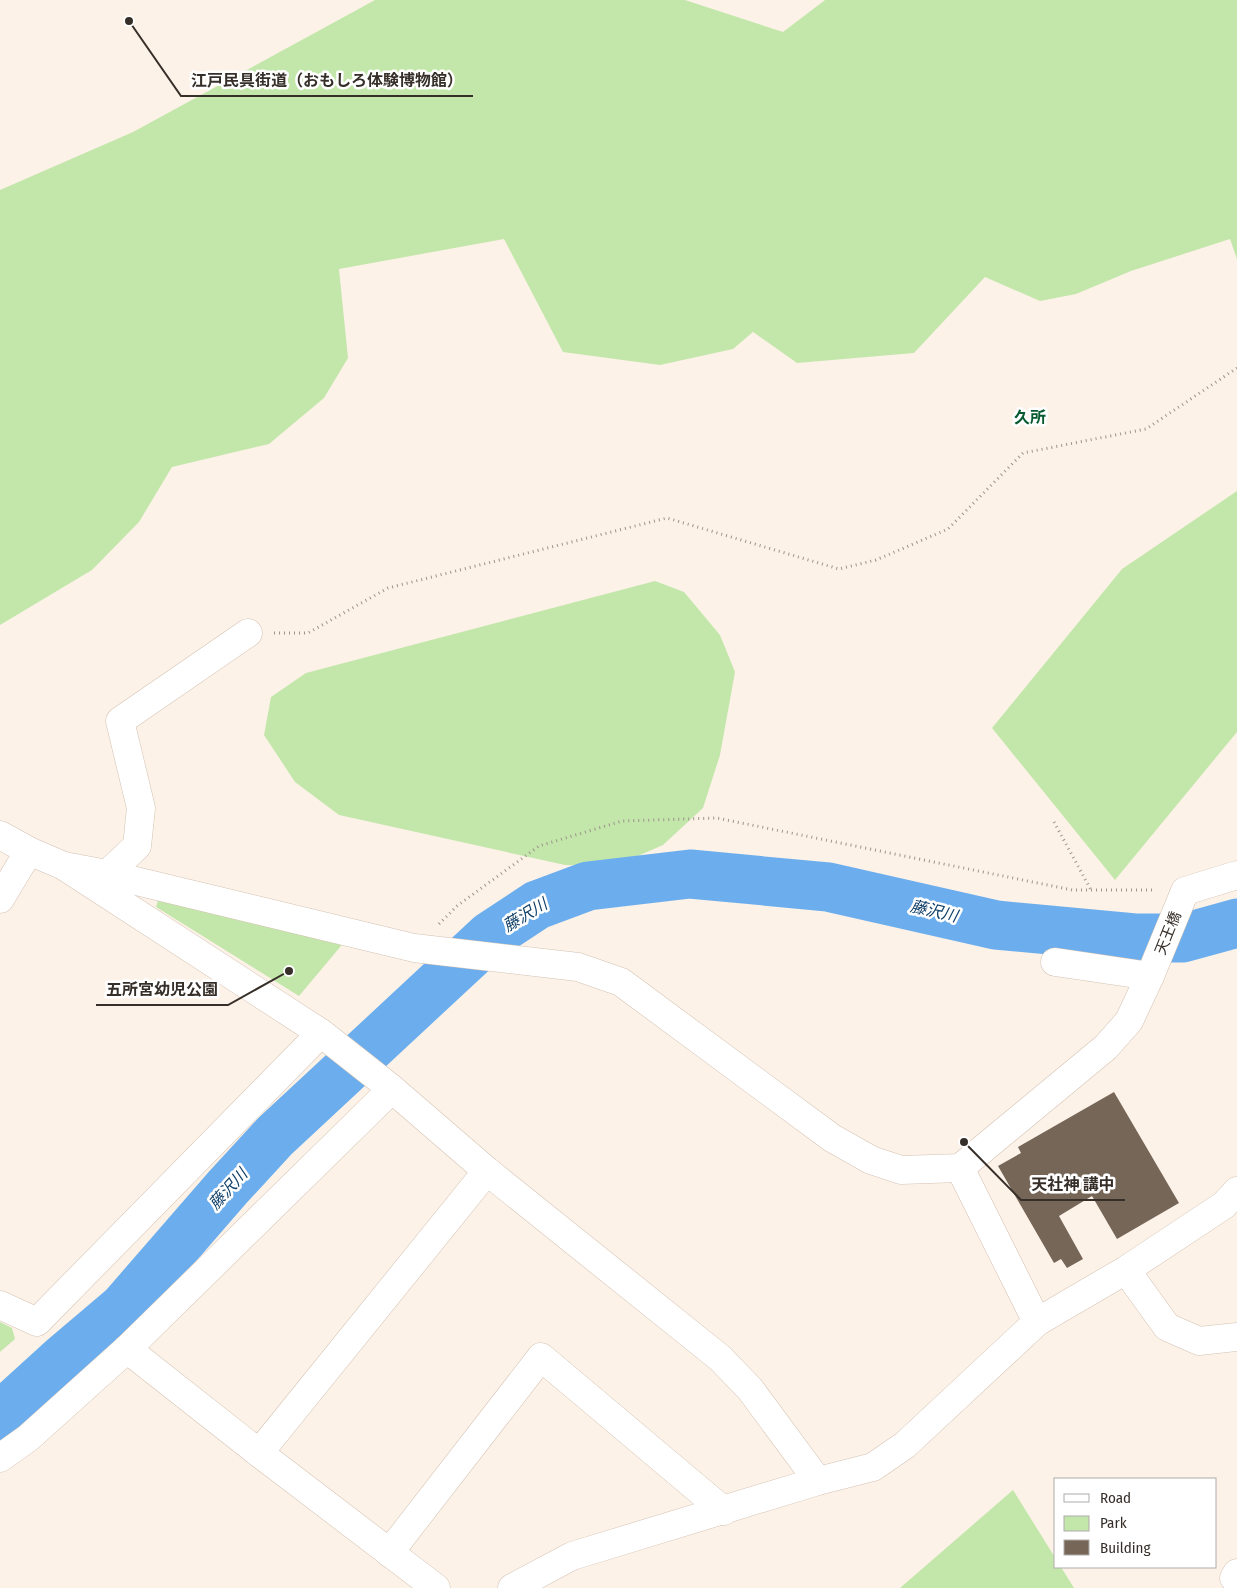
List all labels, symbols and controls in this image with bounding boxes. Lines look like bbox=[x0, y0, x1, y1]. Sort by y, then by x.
callout: 江戸民具街道（おもしろ体験博物館） bbox=[181, 65, 473, 96]
text: 江戸民具街道（おもしろ体験博物館） bbox=[191, 71, 463, 90]
district label: 久所 bbox=[1014, 408, 1046, 427]
water label: 藤沢川 bbox=[500, 893, 552, 936]
water label: 藤沢川 bbox=[908, 896, 961, 926]
street label: 天王橋 bbox=[1151, 909, 1185, 957]
callout: 五所宮幼児公園 bbox=[96, 974, 228, 1005]
text: 五所宮幼児公園 bbox=[106, 980, 218, 999]
water label: 藤沢川 bbox=[205, 1163, 252, 1213]
callout: 天社神 講中 bbox=[1021, 1169, 1125, 1200]
text: 天社神 講中 bbox=[1031, 1175, 1115, 1194]
legend bbox=[1054, 1478, 1217, 1568]
text: Road bbox=[1100, 1489, 1131, 1507]
text: Park bbox=[1100, 1514, 1127, 1532]
text: Building bbox=[1100, 1539, 1151, 1557]

